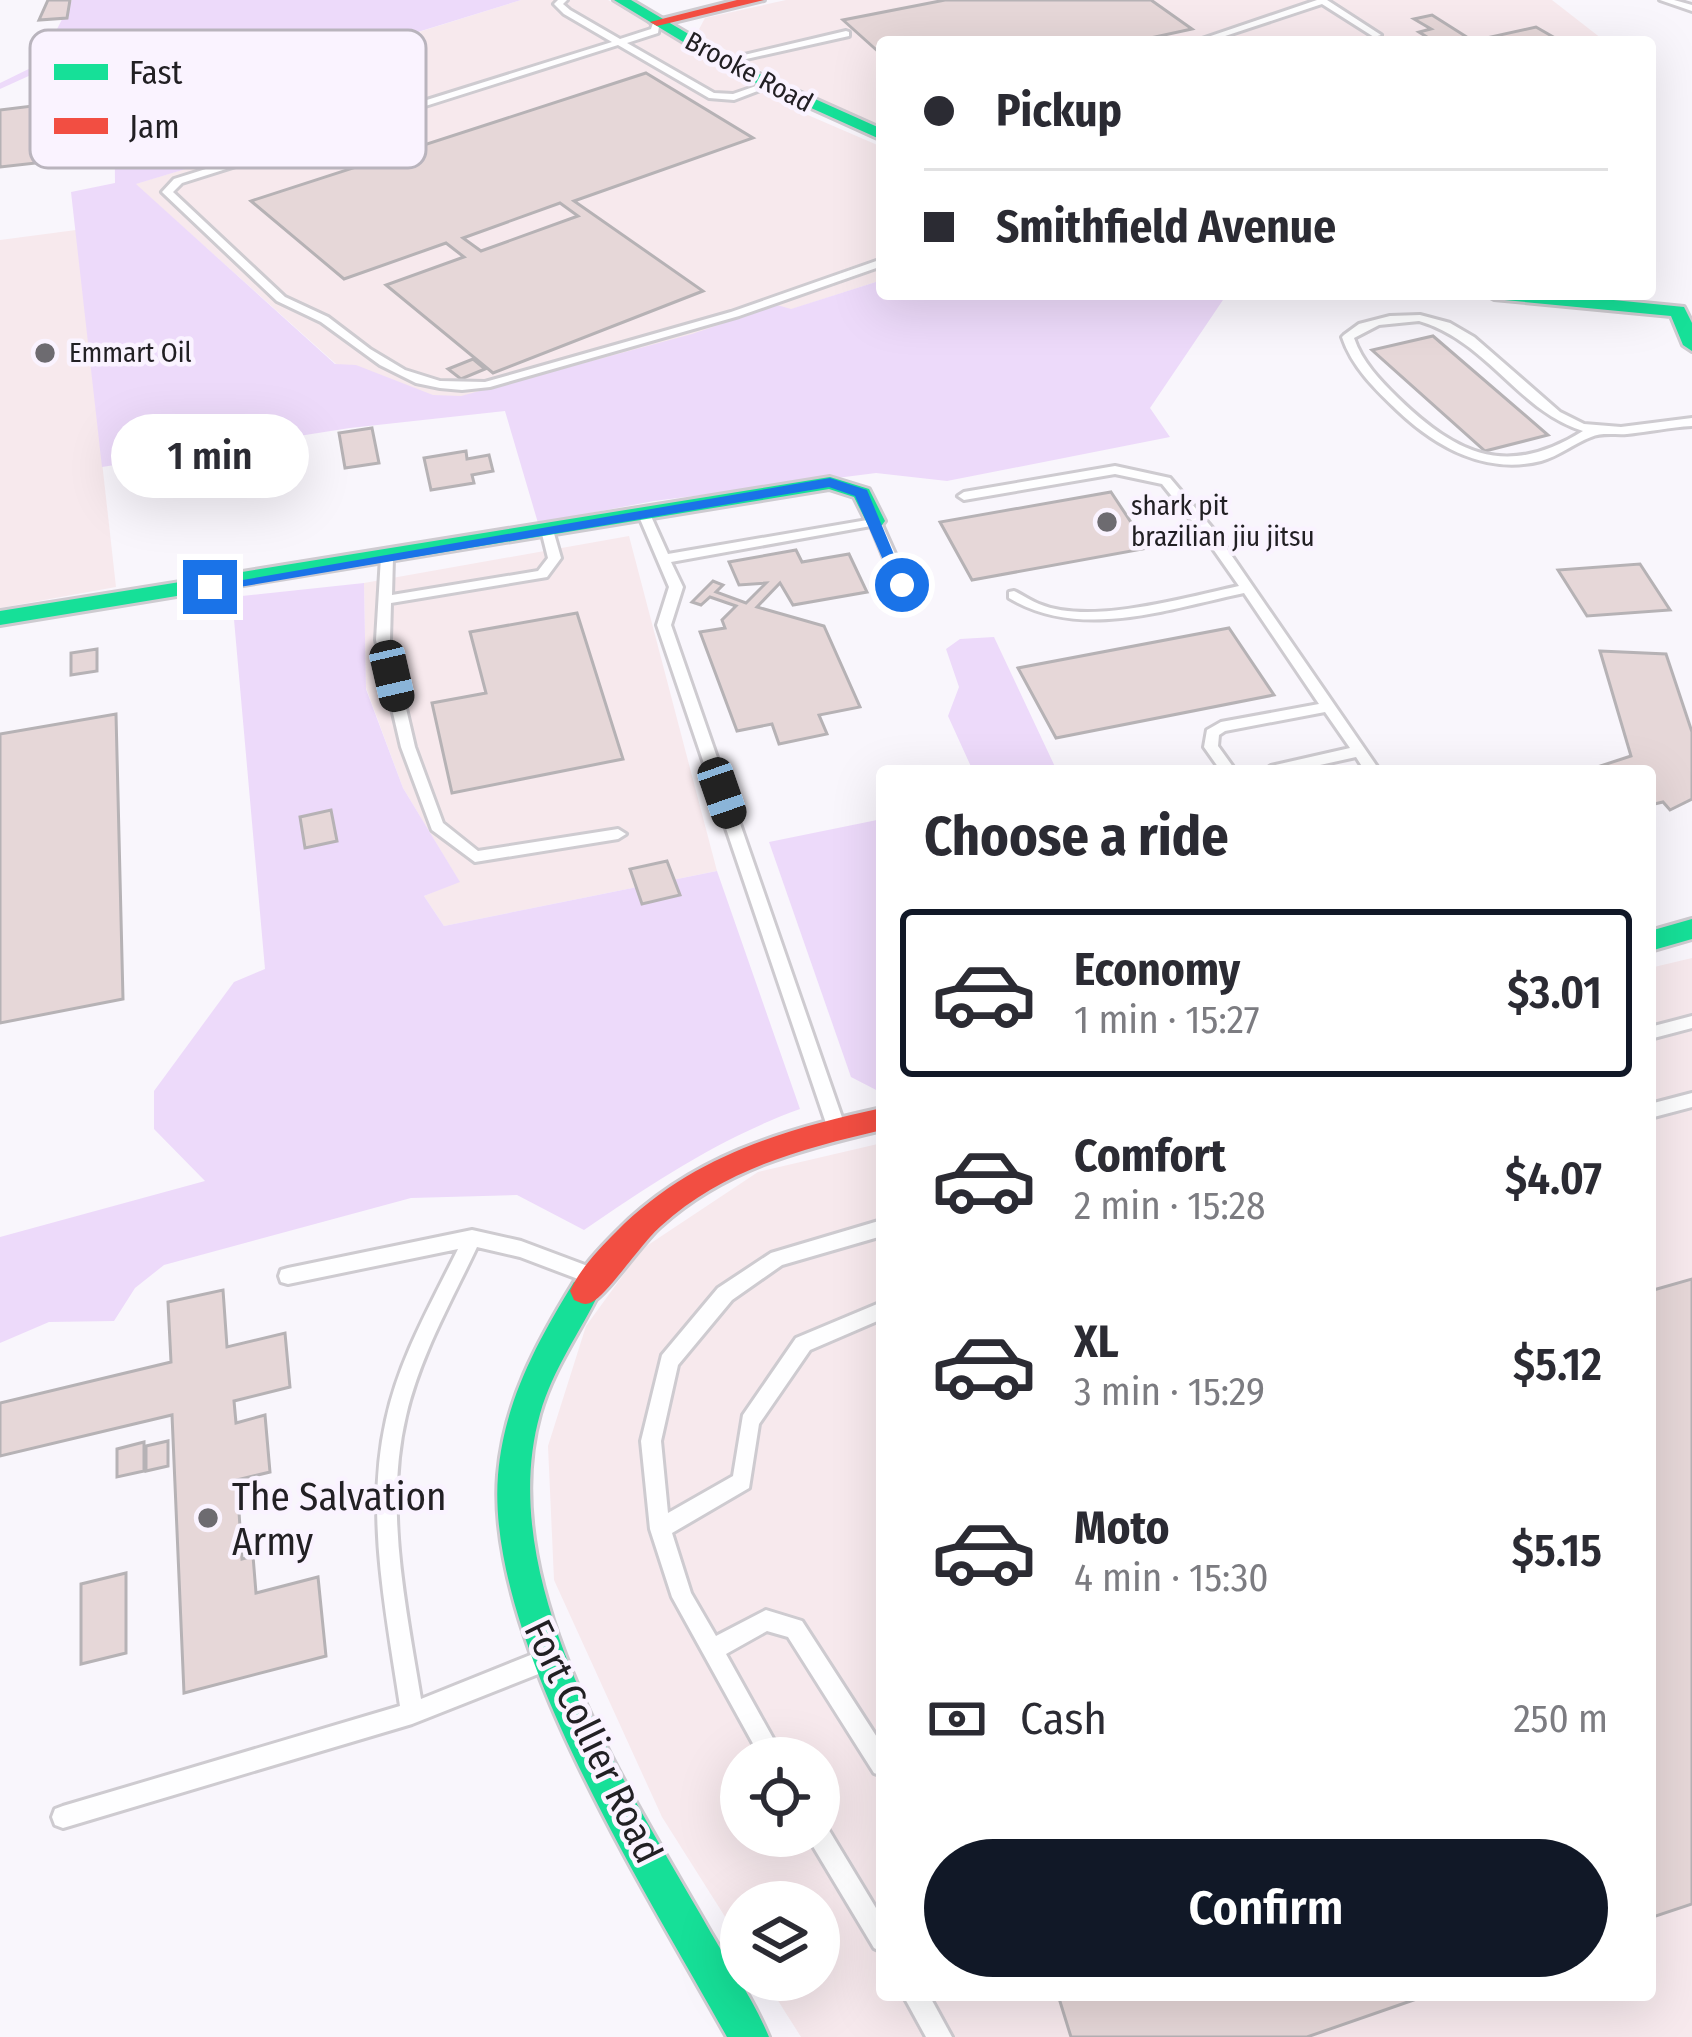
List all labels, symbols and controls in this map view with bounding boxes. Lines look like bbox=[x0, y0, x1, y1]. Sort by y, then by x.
street label: Brooke Road bbox=[680, 25, 818, 119]
legend bbox=[30, 30, 426, 168]
text: Fast bbox=[129, 53, 183, 93]
text: Pickup bbox=[996, 84, 1122, 138]
text: Jam bbox=[129, 107, 180, 147]
text: Smithfield Avenue bbox=[996, 200, 1336, 254]
place label: Emmart Oil bbox=[69, 337, 192, 369]
marker: Emmart Oil bbox=[32, 340, 58, 366]
callout: 1 min bbox=[111, 413, 309, 497]
text: 1 min bbox=[168, 433, 252, 479]
place label: shark pit brazilian jiu jitsu bbox=[1131, 490, 1315, 553]
marker: shark pit brazilian jiu jitsu bbox=[1094, 509, 1120, 535]
route start bbox=[875, 558, 929, 612]
route end bbox=[183, 560, 237, 614]
car bbox=[366, 637, 418, 715]
car bbox=[693, 753, 751, 833]
text: Choose a ride bbox=[924, 805, 1229, 869]
icon: car bbox=[930, 939, 1038, 1047]
text: Economy bbox=[1074, 943, 1240, 997]
text: $3.01 bbox=[1507, 966, 1602, 1020]
text: 1 min · 15:27 bbox=[1074, 997, 1259, 1043]
icon: car bbox=[930, 1125, 1038, 1233]
text: Comfort bbox=[1074, 1129, 1226, 1183]
text: $4.07 bbox=[1505, 1152, 1602, 1206]
text: 2 min · 15:28 bbox=[1074, 1183, 1265, 1229]
icon: car bbox=[930, 1311, 1038, 1419]
text: XL bbox=[1074, 1315, 1119, 1369]
text: $5.12 bbox=[1513, 1338, 1602, 1392]
text: 3 min · 15:29 bbox=[1074, 1369, 1265, 1415]
place label: The Salvation Army bbox=[232, 1474, 447, 1565]
icon: car bbox=[930, 1497, 1038, 1605]
text: Moto bbox=[1074, 1501, 1170, 1555]
marker: The Salvation Army bbox=[195, 1505, 221, 1531]
text: $5.15 bbox=[1512, 1524, 1602, 1578]
text: 4 min · 15:30 bbox=[1074, 1555, 1269, 1601]
street label: Fort Collier Road bbox=[514, 1612, 672, 1870]
icon: cash bbox=[924, 1686, 990, 1752]
text: Cash bbox=[1020, 1692, 1107, 1746]
text: 250 m bbox=[1513, 1696, 1608, 1742]
map controls bbox=[720, 1737, 840, 2001]
button: locate bbox=[720, 1737, 840, 1857]
button: Confirm bbox=[924, 1839, 1608, 1977]
button: layers bbox=[720, 1881, 840, 2001]

